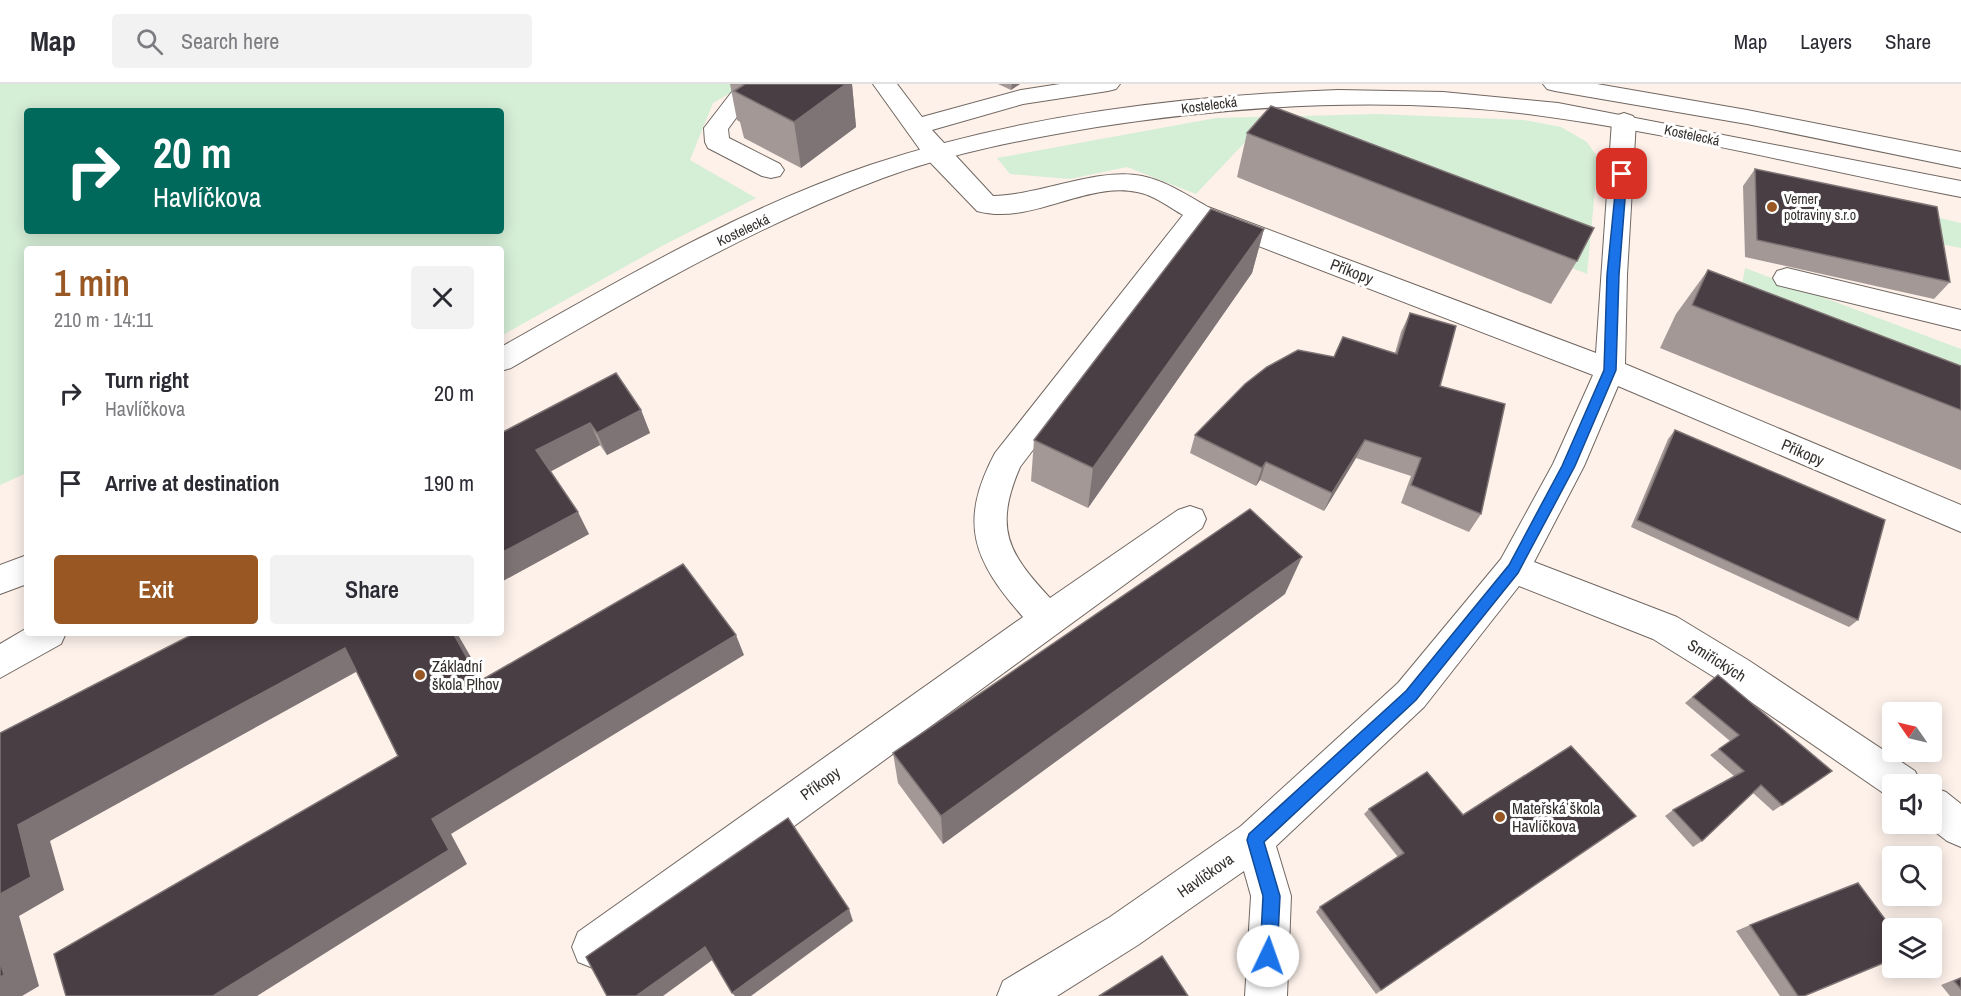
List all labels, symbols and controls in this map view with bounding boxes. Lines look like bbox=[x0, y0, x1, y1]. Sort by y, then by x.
search box bbox=[112, 14, 532, 68]
text: Map bbox=[30, 22, 76, 60]
icon: search bbox=[133, 25, 166, 58]
text: Search here bbox=[181, 26, 279, 56]
text: Map bbox=[1734, 27, 1767, 56]
text: Layers bbox=[1800, 27, 1852, 56]
text: Share bbox=[1885, 27, 1931, 56]
street label: Kostelecká bbox=[1180, 93, 1239, 117]
street label: Kostelecká bbox=[1663, 120, 1722, 150]
text: 20 m bbox=[153, 125, 232, 181]
icon: right bbox=[54, 132, 132, 210]
pin bbox=[1596, 148, 1647, 199]
icon: arrive bbox=[1605, 157, 1638, 190]
text: Havlíčkova bbox=[153, 179, 261, 215]
place label: Verner potraviny s.r.o bbox=[1784, 190, 1856, 224]
marker: Verner potraviny s.r.o bbox=[1765, 200, 1779, 214]
street label: Kostelecká bbox=[714, 210, 773, 250]
street label: Příkopy bbox=[1327, 253, 1377, 289]
text: 1 min bbox=[54, 259, 130, 307]
button: close bbox=[411, 266, 474, 329]
text: 210 m · 14:11 bbox=[54, 306, 153, 333]
text: Turn right bbox=[105, 365, 189, 395]
icon: right bbox=[54, 377, 87, 410]
text: 20 m bbox=[434, 378, 474, 408]
text: Havlíčkova bbox=[105, 395, 185, 422]
street label: Příkopy bbox=[1778, 433, 1828, 471]
icon: arrive bbox=[54, 467, 87, 500]
text: Arrive at destination bbox=[105, 468, 279, 498]
text: 190 m bbox=[424, 468, 474, 498]
button: Exit bbox=[54, 555, 258, 624]
button: Share bbox=[270, 555, 474, 624]
street label: Smiřických bbox=[1684, 633, 1750, 687]
place label: Základní škola Plhov bbox=[432, 655, 500, 695]
marker: Základní škola Plhov bbox=[413, 668, 427, 682]
north arrow bbox=[1882, 702, 1942, 762]
map controls bbox=[1882, 702, 1942, 978]
street label: Příkopy bbox=[796, 761, 845, 805]
button: sound bbox=[1882, 774, 1942, 834]
place label: Mateřská škola Havlíčkova bbox=[1512, 797, 1601, 837]
marker: Mateřská škola Havlíčkova bbox=[1493, 810, 1507, 824]
button: search bbox=[1882, 846, 1942, 906]
street label: Havlíčkova bbox=[1172, 847, 1238, 902]
button: layers bbox=[1882, 918, 1942, 978]
position arrow bbox=[1236, 924, 1300, 988]

